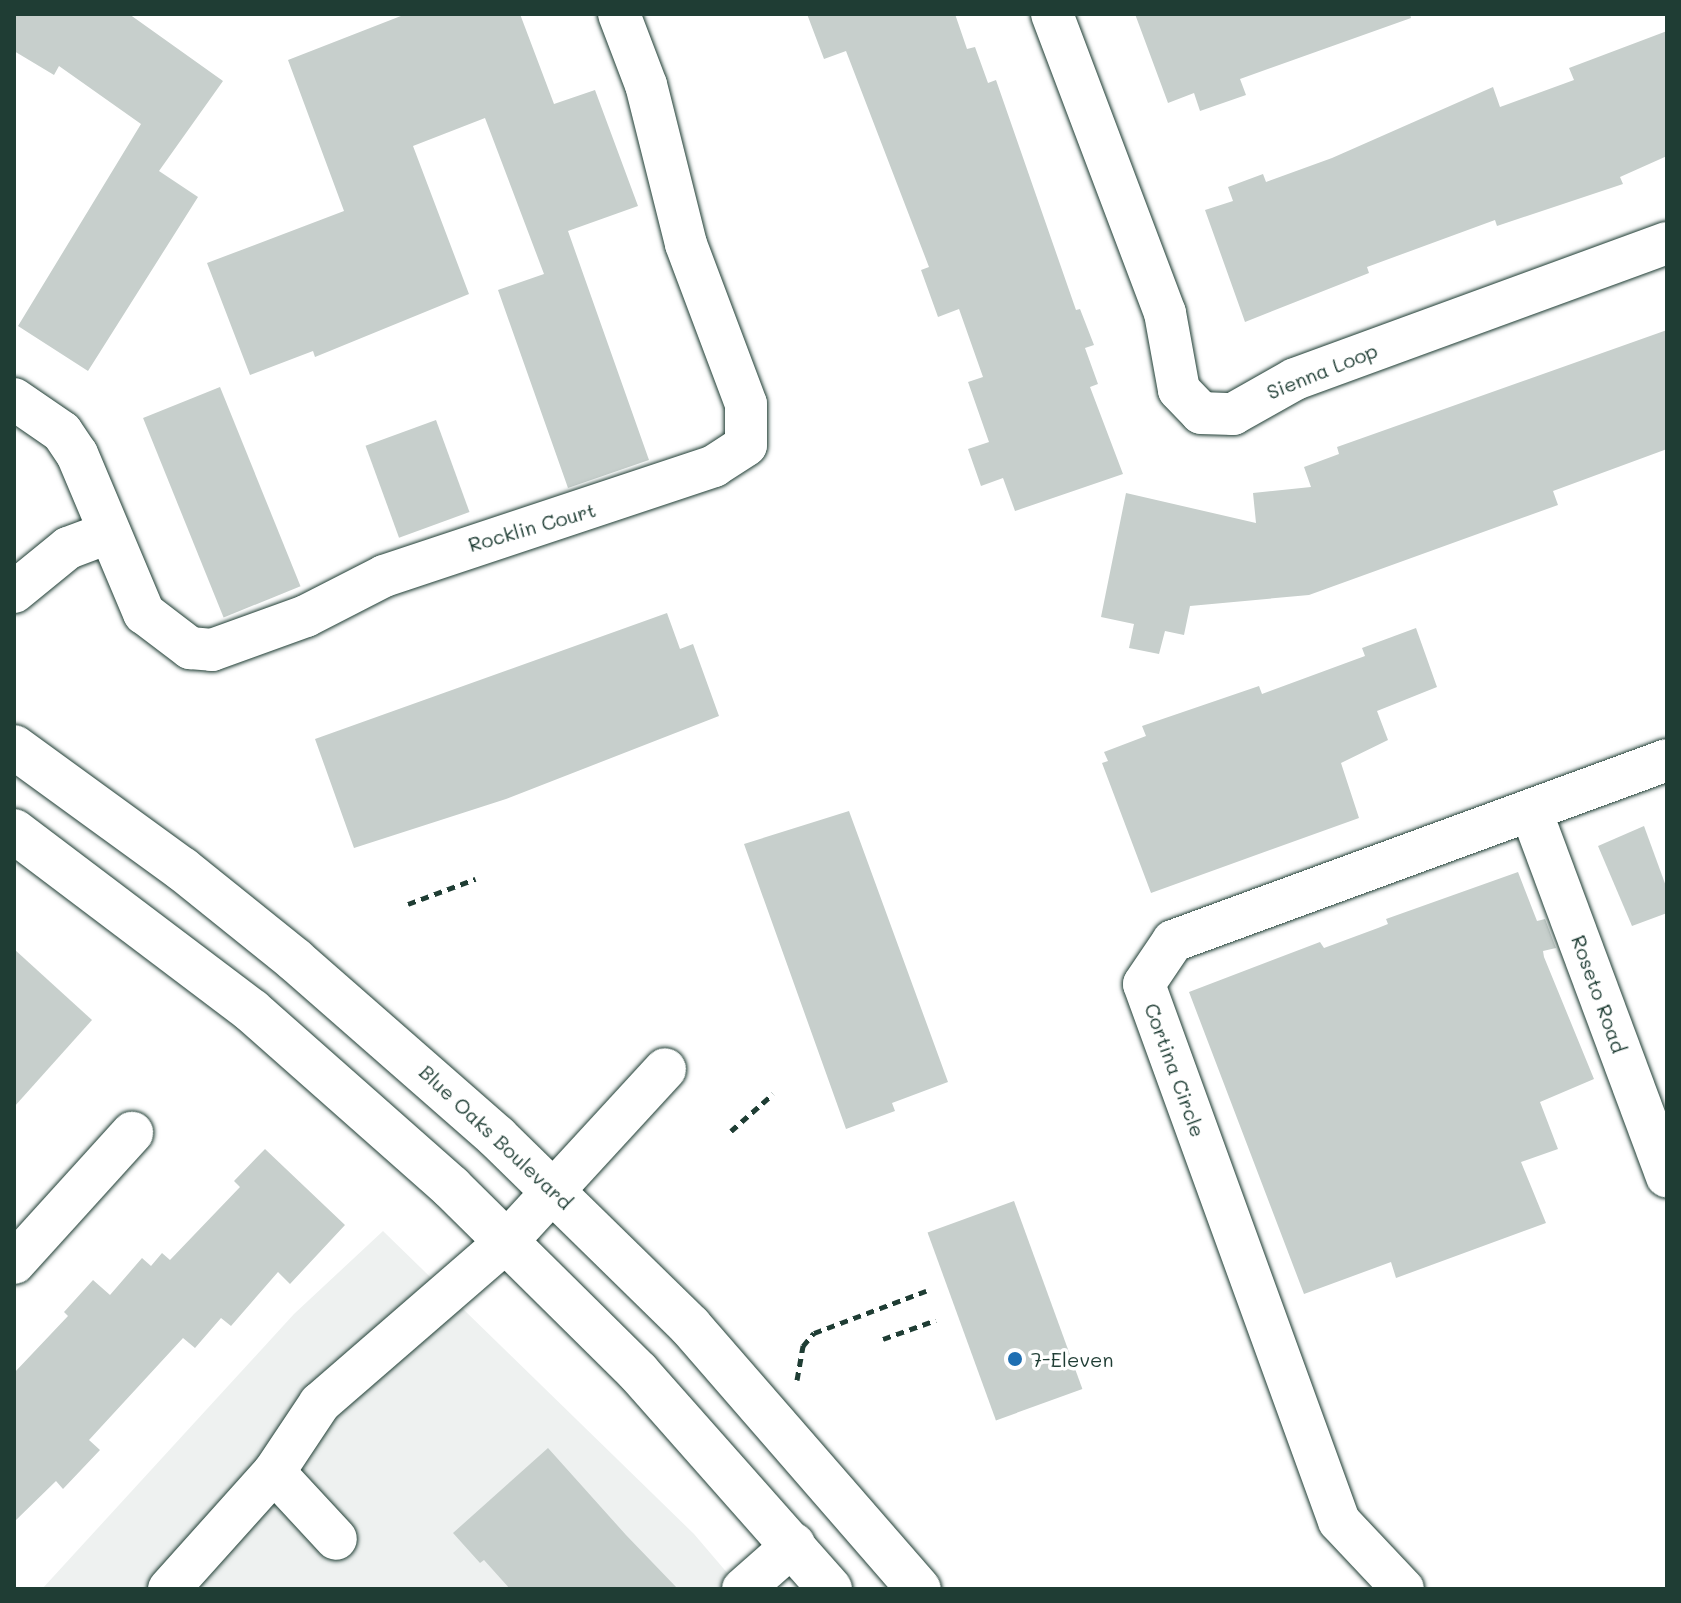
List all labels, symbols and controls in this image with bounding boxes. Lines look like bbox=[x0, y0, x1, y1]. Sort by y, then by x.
street label: Sienna Loop bbox=[1263, 338, 1381, 404]
street label: Rocklin Court bbox=[465, 497, 599, 557]
street label: Roseto Road bbox=[1567, 932, 1631, 1056]
street label: Cortina Circle bbox=[1140, 1000, 1210, 1140]
street label: Blue Oaks Boulevard bbox=[414, 1060, 578, 1214]
place label: 7-Eleven bbox=[1031, 1347, 1113, 1371]
marker: 7-Eleven bbox=[1006, 1350, 1024, 1368]

